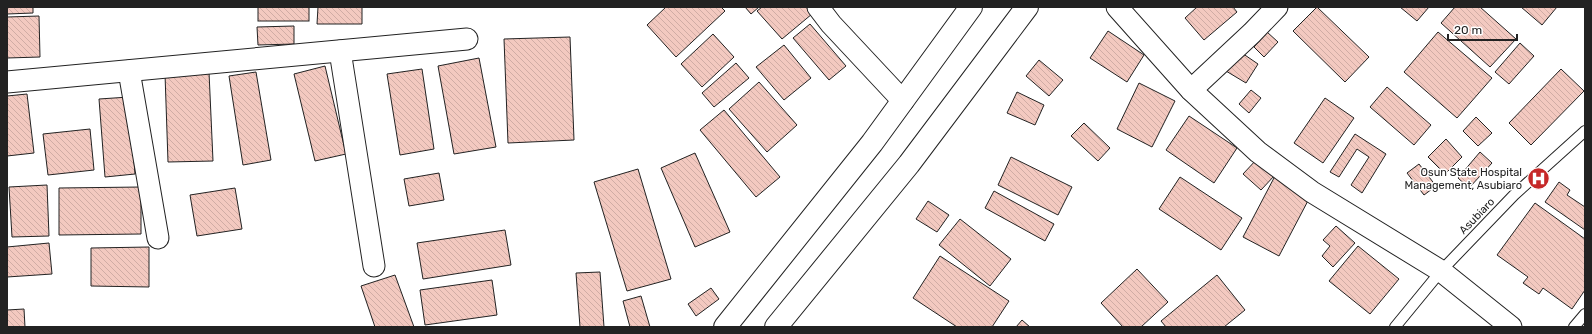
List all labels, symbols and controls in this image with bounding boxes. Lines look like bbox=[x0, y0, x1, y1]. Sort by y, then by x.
scale bar bbox=[1448, 16, 1517, 42]
text: 20 m bbox=[1454, 23, 1482, 37]
hospital icon: Osun State Hospital Management, Asubiaro bbox=[1525, 165, 1551, 191]
place label: Osun State Hospital Management, Asubiaro bbox=[1404, 166, 1522, 192]
street label: Asubiaro bbox=[1457, 195, 1497, 237]

